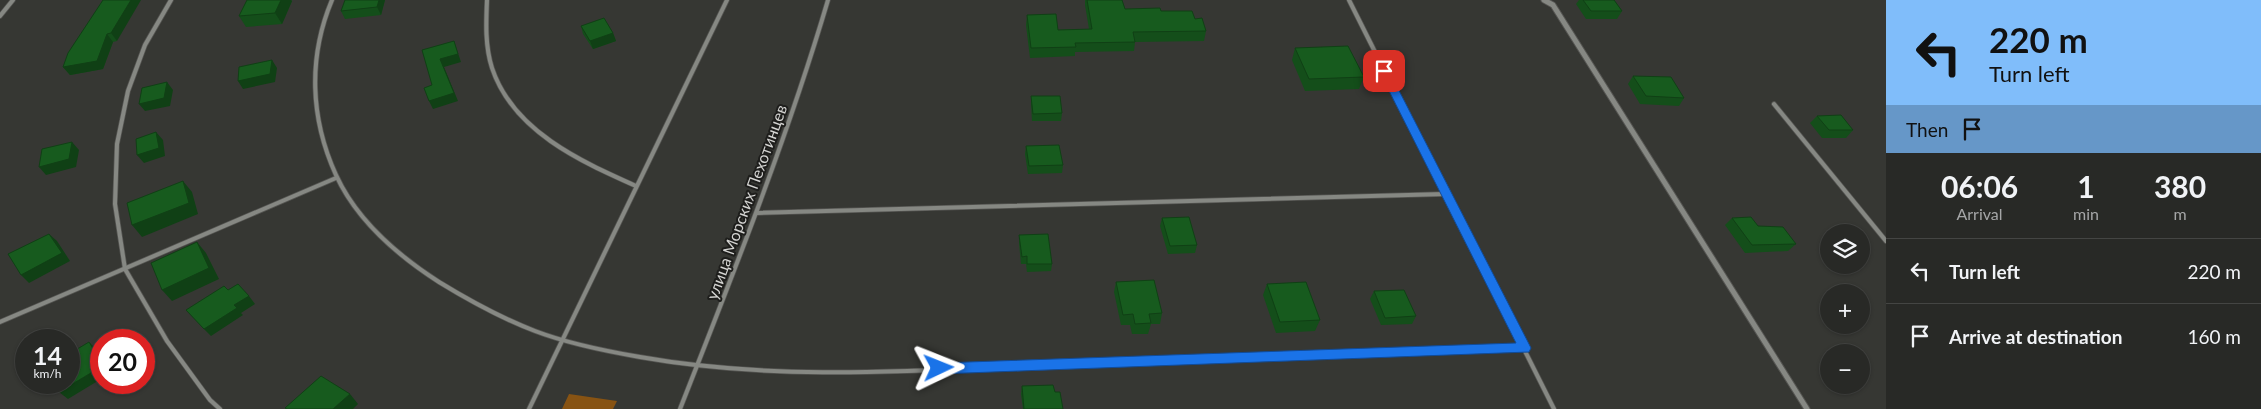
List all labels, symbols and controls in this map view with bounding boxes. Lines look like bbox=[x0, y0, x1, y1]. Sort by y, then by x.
text: 220 m bbox=[1989, 18, 2088, 60]
icon: left bbox=[1906, 20, 1971, 85]
pin bbox=[1363, 50, 1405, 92]
icon: arrive bbox=[1370, 57, 1398, 85]
text: Turn left bbox=[1989, 60, 2070, 87]
street label: улица Морских Пехотинцев bbox=[702, 102, 790, 302]
icon: arrive bbox=[1958, 115, 1986, 143]
text: Then bbox=[1906, 118, 1948, 141]
text: 06:06 bbox=[1941, 168, 2018, 204]
text: 1 bbox=[2077, 168, 2095, 204]
text: 380 bbox=[2154, 168, 2206, 204]
text: Arrival bbox=[1956, 204, 2003, 223]
text: min bbox=[2073, 204, 2099, 223]
text: m bbox=[2173, 204, 2187, 223]
map controls bbox=[1820, 224, 1870, 394]
button: layers bbox=[1820, 224, 1870, 274]
icon: left bbox=[1906, 257, 1934, 285]
text: Turn left bbox=[1949, 260, 2020, 283]
text: 220 m bbox=[2187, 260, 2241, 283]
button: + bbox=[1820, 284, 1870, 334]
icon: arrive bbox=[1906, 322, 1934, 350]
text: Arrive at destination bbox=[1949, 325, 2122, 348]
text: 160 m bbox=[2187, 325, 2241, 348]
speed limit sign: 20 bbox=[90, 329, 155, 394]
text: 14 bbox=[33, 340, 62, 370]
position arrow bbox=[912, 341, 964, 393]
button: − bbox=[1820, 344, 1870, 394]
text: km/h bbox=[33, 366, 62, 381]

